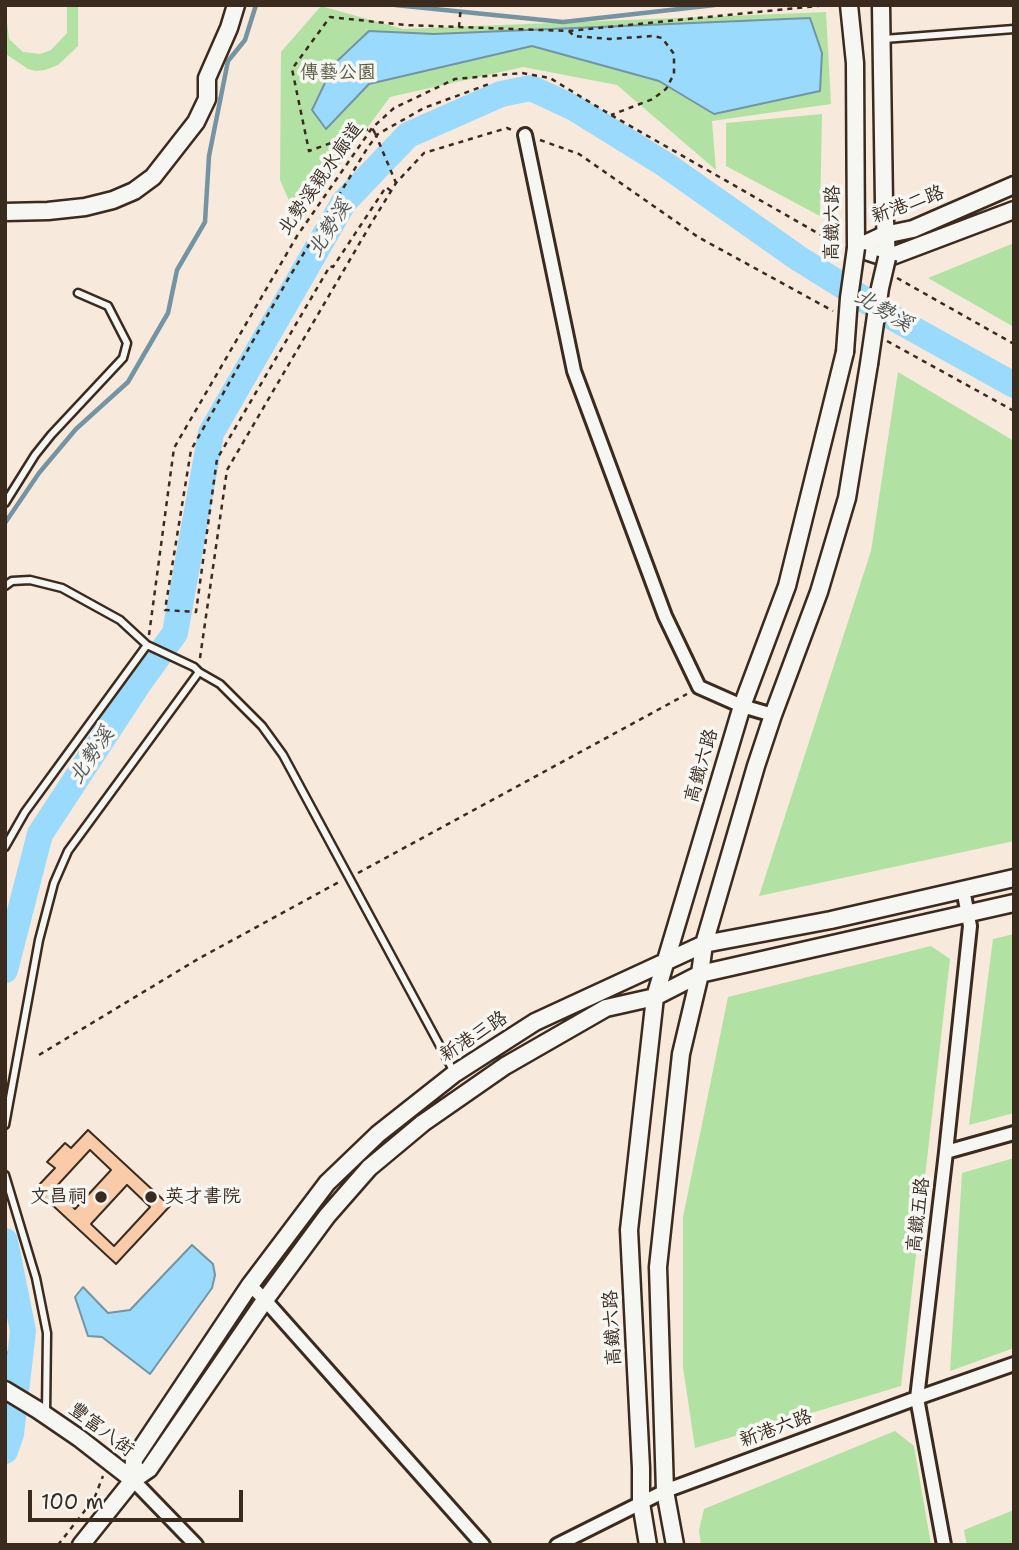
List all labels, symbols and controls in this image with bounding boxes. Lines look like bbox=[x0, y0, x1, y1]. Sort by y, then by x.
park label: 傳藝公園 bbox=[300, 62, 376, 84]
street label: 北勢溪親水廊道 bbox=[274, 118, 368, 240]
street label: 新港二路 bbox=[868, 181, 948, 229]
street label: 高鐵六路 bbox=[821, 185, 845, 261]
water label: 北勢溪 bbox=[303, 196, 357, 262]
water label: 北勢溪 bbox=[850, 284, 916, 338]
water label: 北勢溪 bbox=[64, 723, 120, 789]
street label: 高鐵六路 bbox=[681, 726, 723, 806]
street label: 新港三路 bbox=[436, 1007, 512, 1067]
street label: 高鐵五路 bbox=[903, 1176, 935, 1254]
place label: 文昌祠 bbox=[30, 1186, 87, 1208]
place label: 英才書院 bbox=[165, 1186, 241, 1208]
marker: 文昌祠 bbox=[93, 1189, 109, 1205]
marker: 英才書院 bbox=[143, 1189, 159, 1205]
street label: 高鐵六路 bbox=[600, 1289, 626, 1367]
street label: 豐富八街 bbox=[64, 1398, 138, 1462]
street label: 新港六路 bbox=[736, 1405, 816, 1453]
scale bar bbox=[32, 1476, 247, 1520]
text: 100 m bbox=[41, 1488, 104, 1516]

